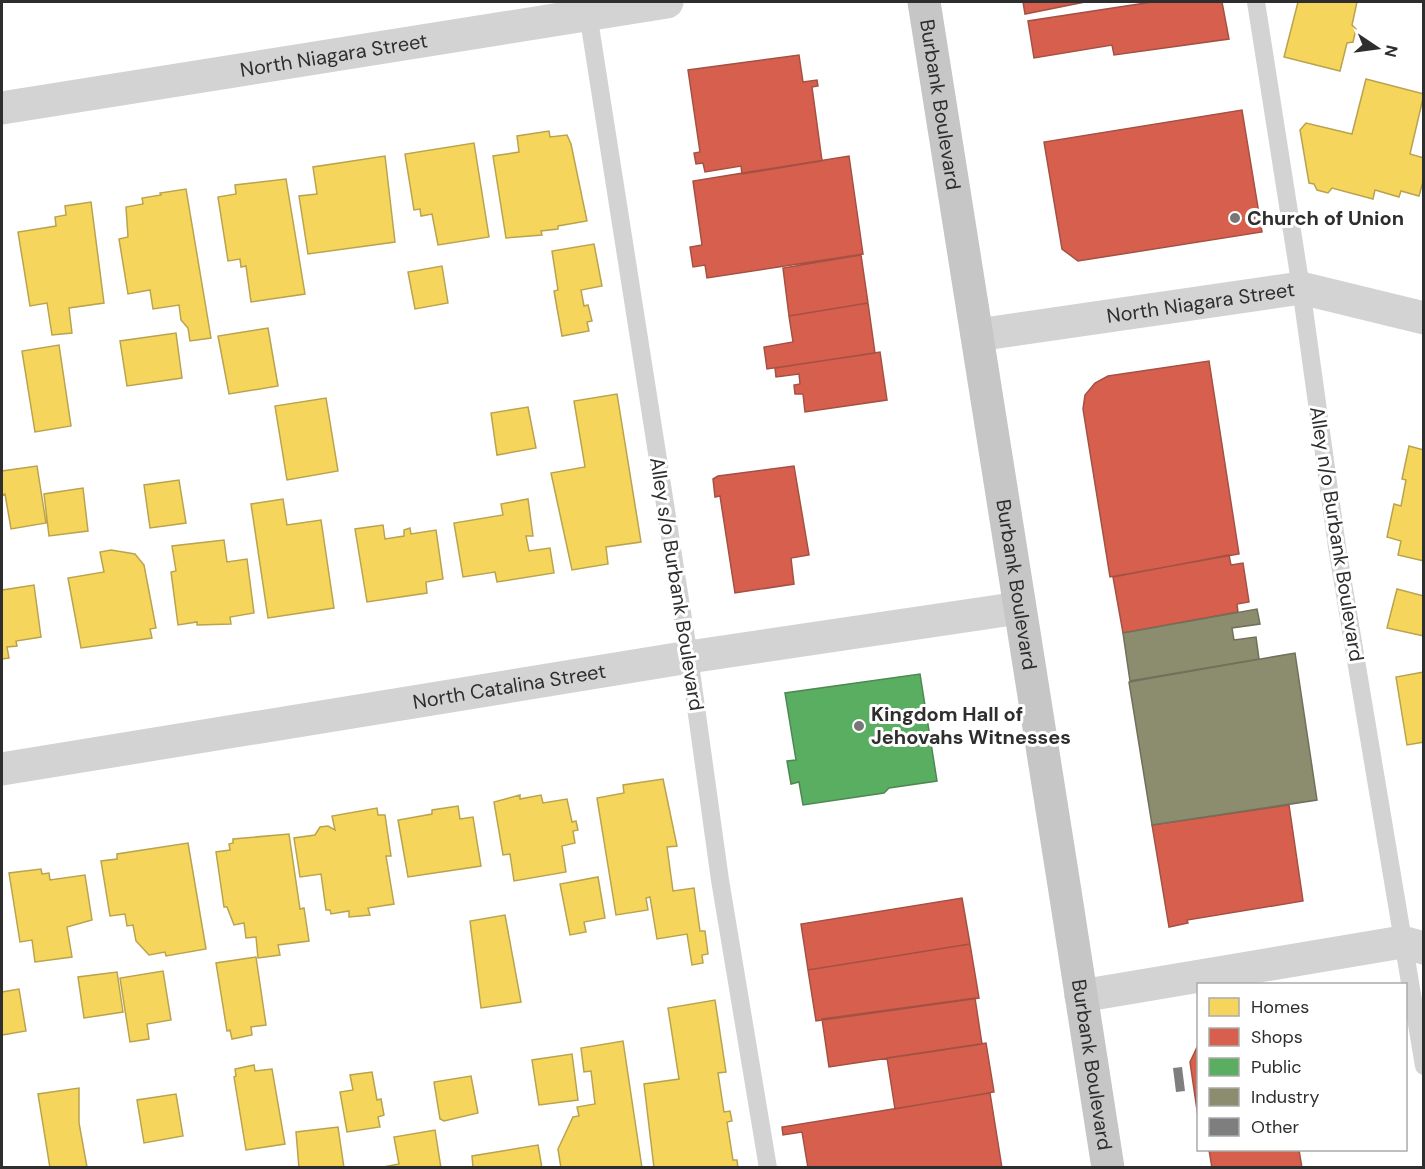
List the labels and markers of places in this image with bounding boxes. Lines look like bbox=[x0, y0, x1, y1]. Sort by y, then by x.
place label: Church of Union bbox=[1247, 205, 1404, 231]
marker: Church of Union bbox=[1228, 211, 1242, 225]
place label: Kingdom Hall of Jehovahs Witnesses bbox=[871, 701, 1071, 750]
marker: Kingdom Hall of Jehovahs Witnesses bbox=[852, 719, 866, 733]

